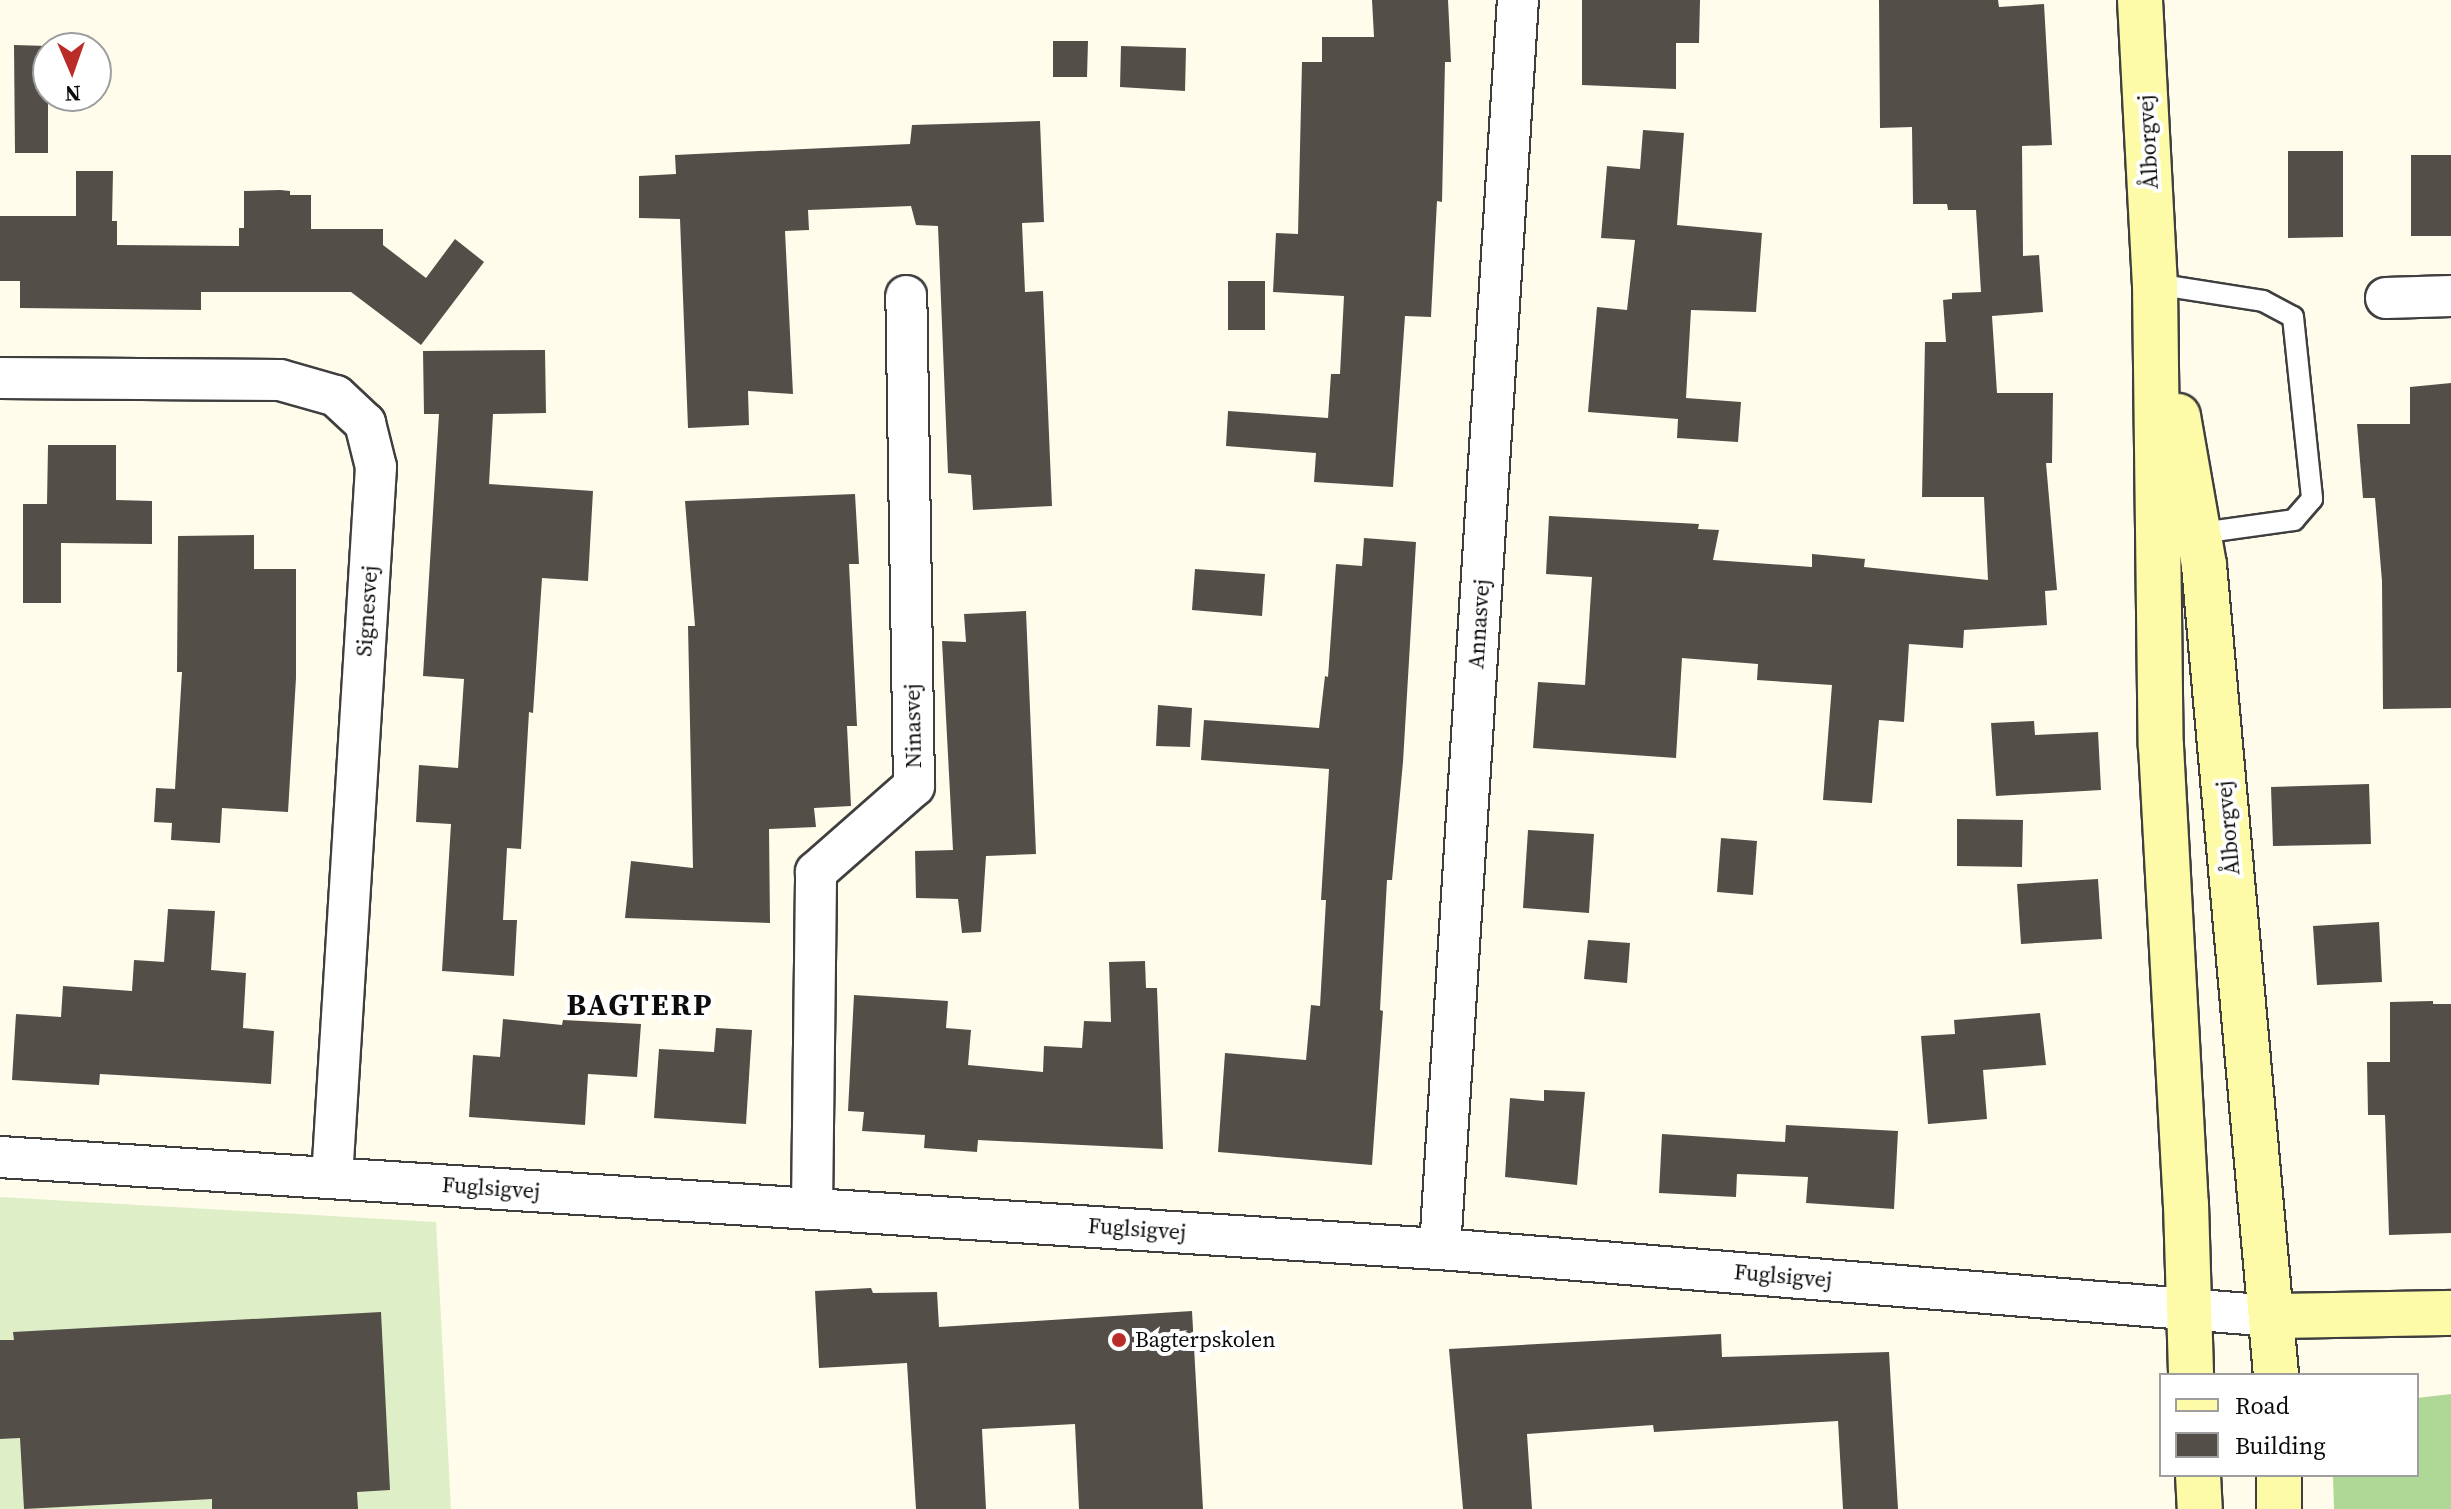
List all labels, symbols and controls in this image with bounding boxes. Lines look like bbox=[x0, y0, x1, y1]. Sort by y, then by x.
north arrow bbox=[32, 32, 112, 112]
text: N bbox=[64, 79, 81, 109]
street label: Ålborgvej bbox=[2132, 94, 2164, 190]
street label: Signesvej bbox=[351, 565, 383, 657]
street label: Annasvej bbox=[1463, 578, 1495, 670]
street label: Ninasvej bbox=[899, 683, 927, 769]
street label: Ålborgvej bbox=[2211, 780, 2245, 876]
district label: BAGTERP bbox=[567, 987, 713, 1023]
street label: Fuglsigvej bbox=[441, 1171, 541, 1205]
street label: Fuglsigvej bbox=[1087, 1212, 1187, 1246]
street label: Fuglsigvej bbox=[1733, 1259, 1833, 1293]
place label: Bagterpskolen bbox=[1135, 1327, 1276, 1353]
marker: Bagterpskolen bbox=[1110, 1331, 1128, 1349]
legend bbox=[2159, 1373, 2419, 1477]
text: Road bbox=[2235, 1389, 2289, 1422]
text: Building bbox=[2235, 1429, 2326, 1462]

